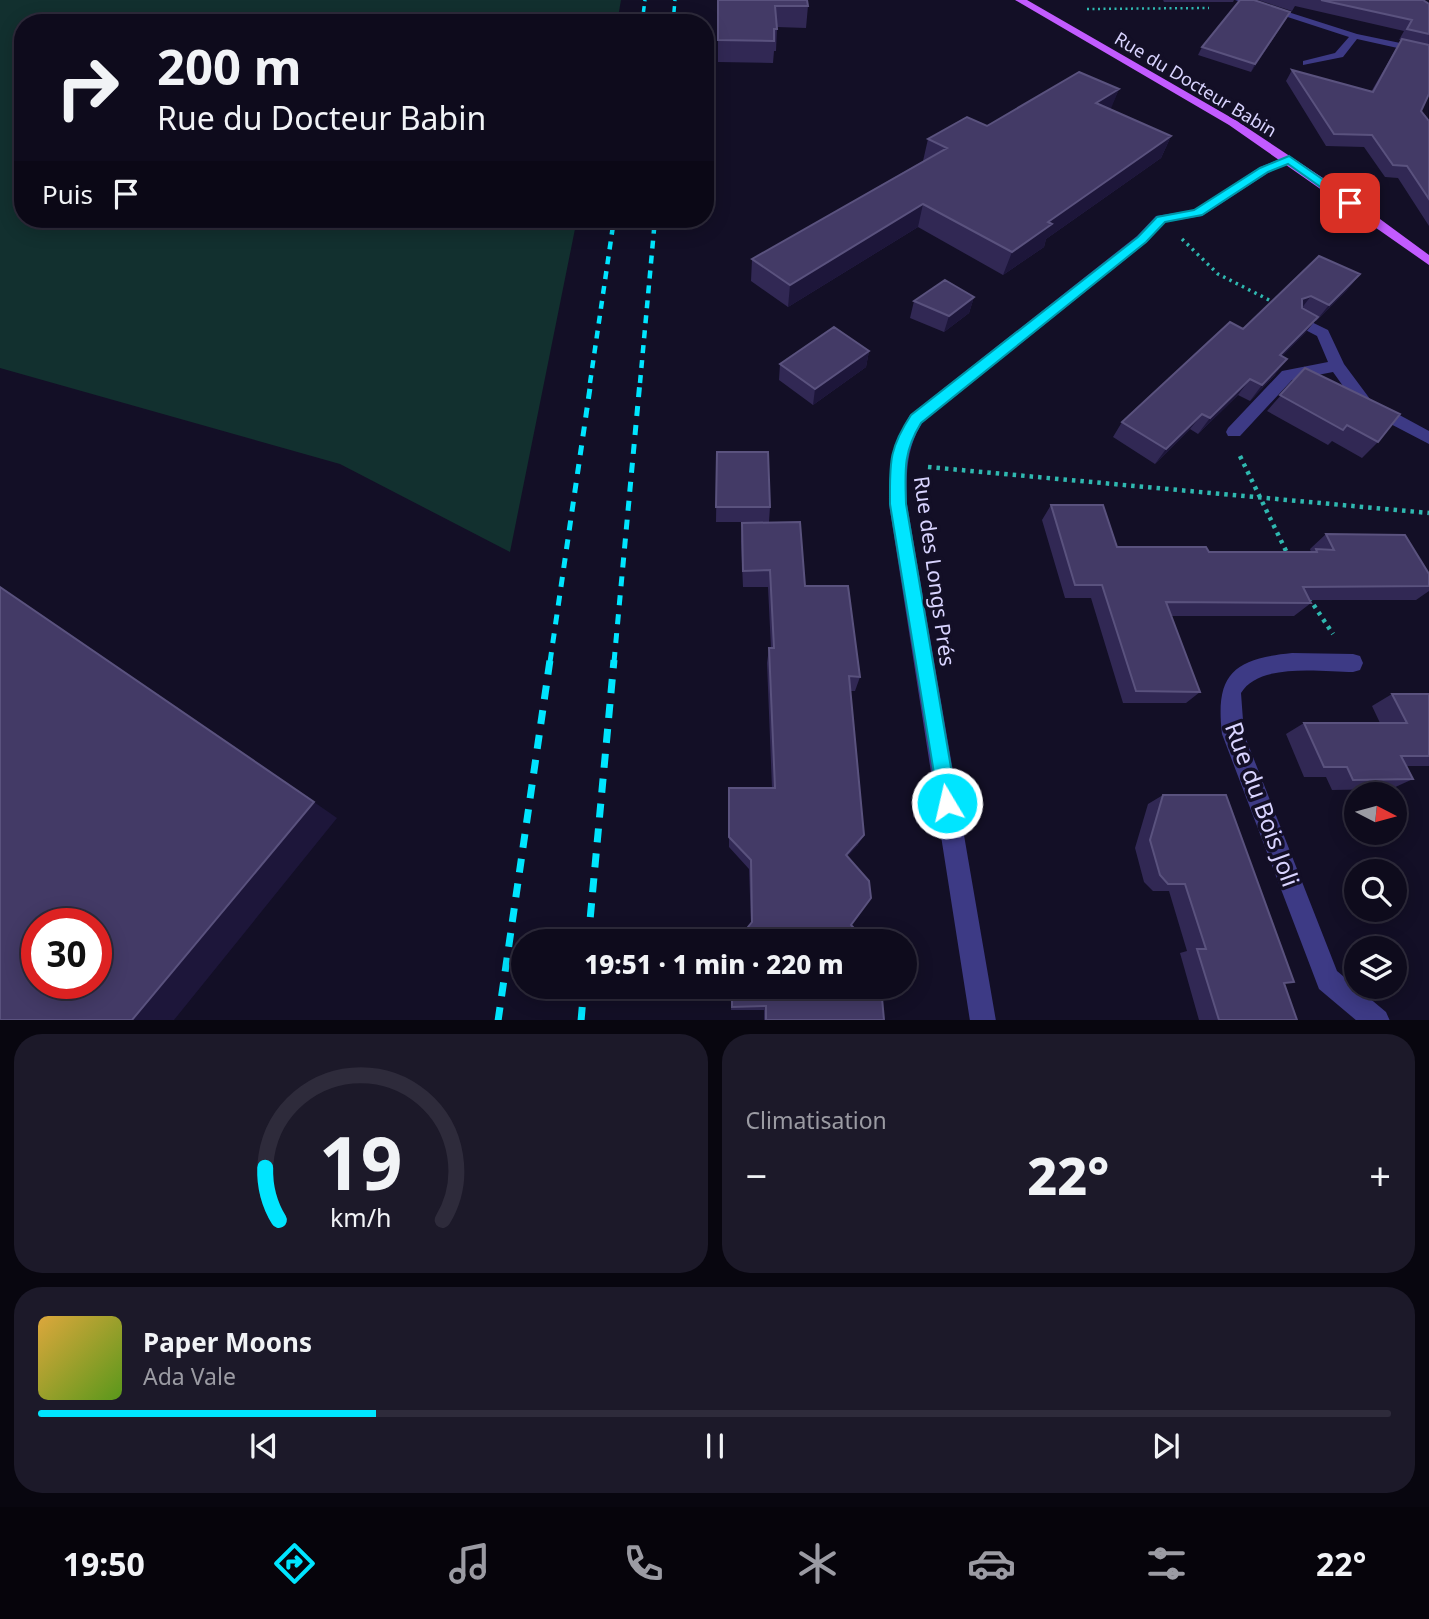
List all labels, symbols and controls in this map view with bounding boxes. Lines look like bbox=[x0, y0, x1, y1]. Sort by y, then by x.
street label: Rue du Docteur Babin bbox=[1110, 26, 1282, 142]
text: 200 m bbox=[157, 33, 302, 99]
icon: right bbox=[42, 42, 133, 133]
text: Rue du Docteur Babin bbox=[157, 96, 486, 139]
pin bbox=[1320, 173, 1380, 233]
icon: arrive bbox=[107, 175, 145, 213]
text: Puis bbox=[42, 176, 93, 212]
icon: arrive bbox=[1331, 184, 1369, 222]
street label: Rue des Longs Prés bbox=[908, 474, 962, 668]
street label: Rue du Bois Joli bbox=[1218, 717, 1308, 891]
position arrow bbox=[910, 766, 984, 840]
north arrow bbox=[1344, 782, 1407, 845]
map controls bbox=[1344, 782, 1407, 999]
button: search bbox=[1344, 859, 1407, 922]
speed limit sign: 30 bbox=[21, 908, 112, 999]
button: layers bbox=[1344, 936, 1407, 999]
text: 19:51 · 1 min · 220 m bbox=[584, 946, 844, 982]
text: Climatisation bbox=[746, 1104, 887, 1136]
text: 19 bbox=[319, 1112, 402, 1211]
text: 22° bbox=[1027, 1139, 1109, 1210]
text: − bbox=[746, 1149, 767, 1201]
text: + bbox=[1369, 1149, 1391, 1201]
text: km/h bbox=[330, 1199, 392, 1233]
text: Paper Moons bbox=[143, 1324, 312, 1360]
text: Ada Vale bbox=[143, 1360, 236, 1392]
icon: previous bbox=[245, 1427, 283, 1465]
icon: pause bbox=[696, 1427, 734, 1465]
icon: next bbox=[1147, 1427, 1185, 1465]
icon: directions bbox=[270, 1539, 319, 1588]
icon: music bbox=[445, 1539, 494, 1588]
icon: phone bbox=[619, 1539, 668, 1588]
icon: climate bbox=[793, 1539, 842, 1588]
icon: car bbox=[967, 1539, 1016, 1588]
icon: filters bbox=[1142, 1539, 1191, 1588]
text: 19:50 bbox=[63, 1542, 145, 1585]
text: 22° bbox=[1316, 1542, 1366, 1585]

